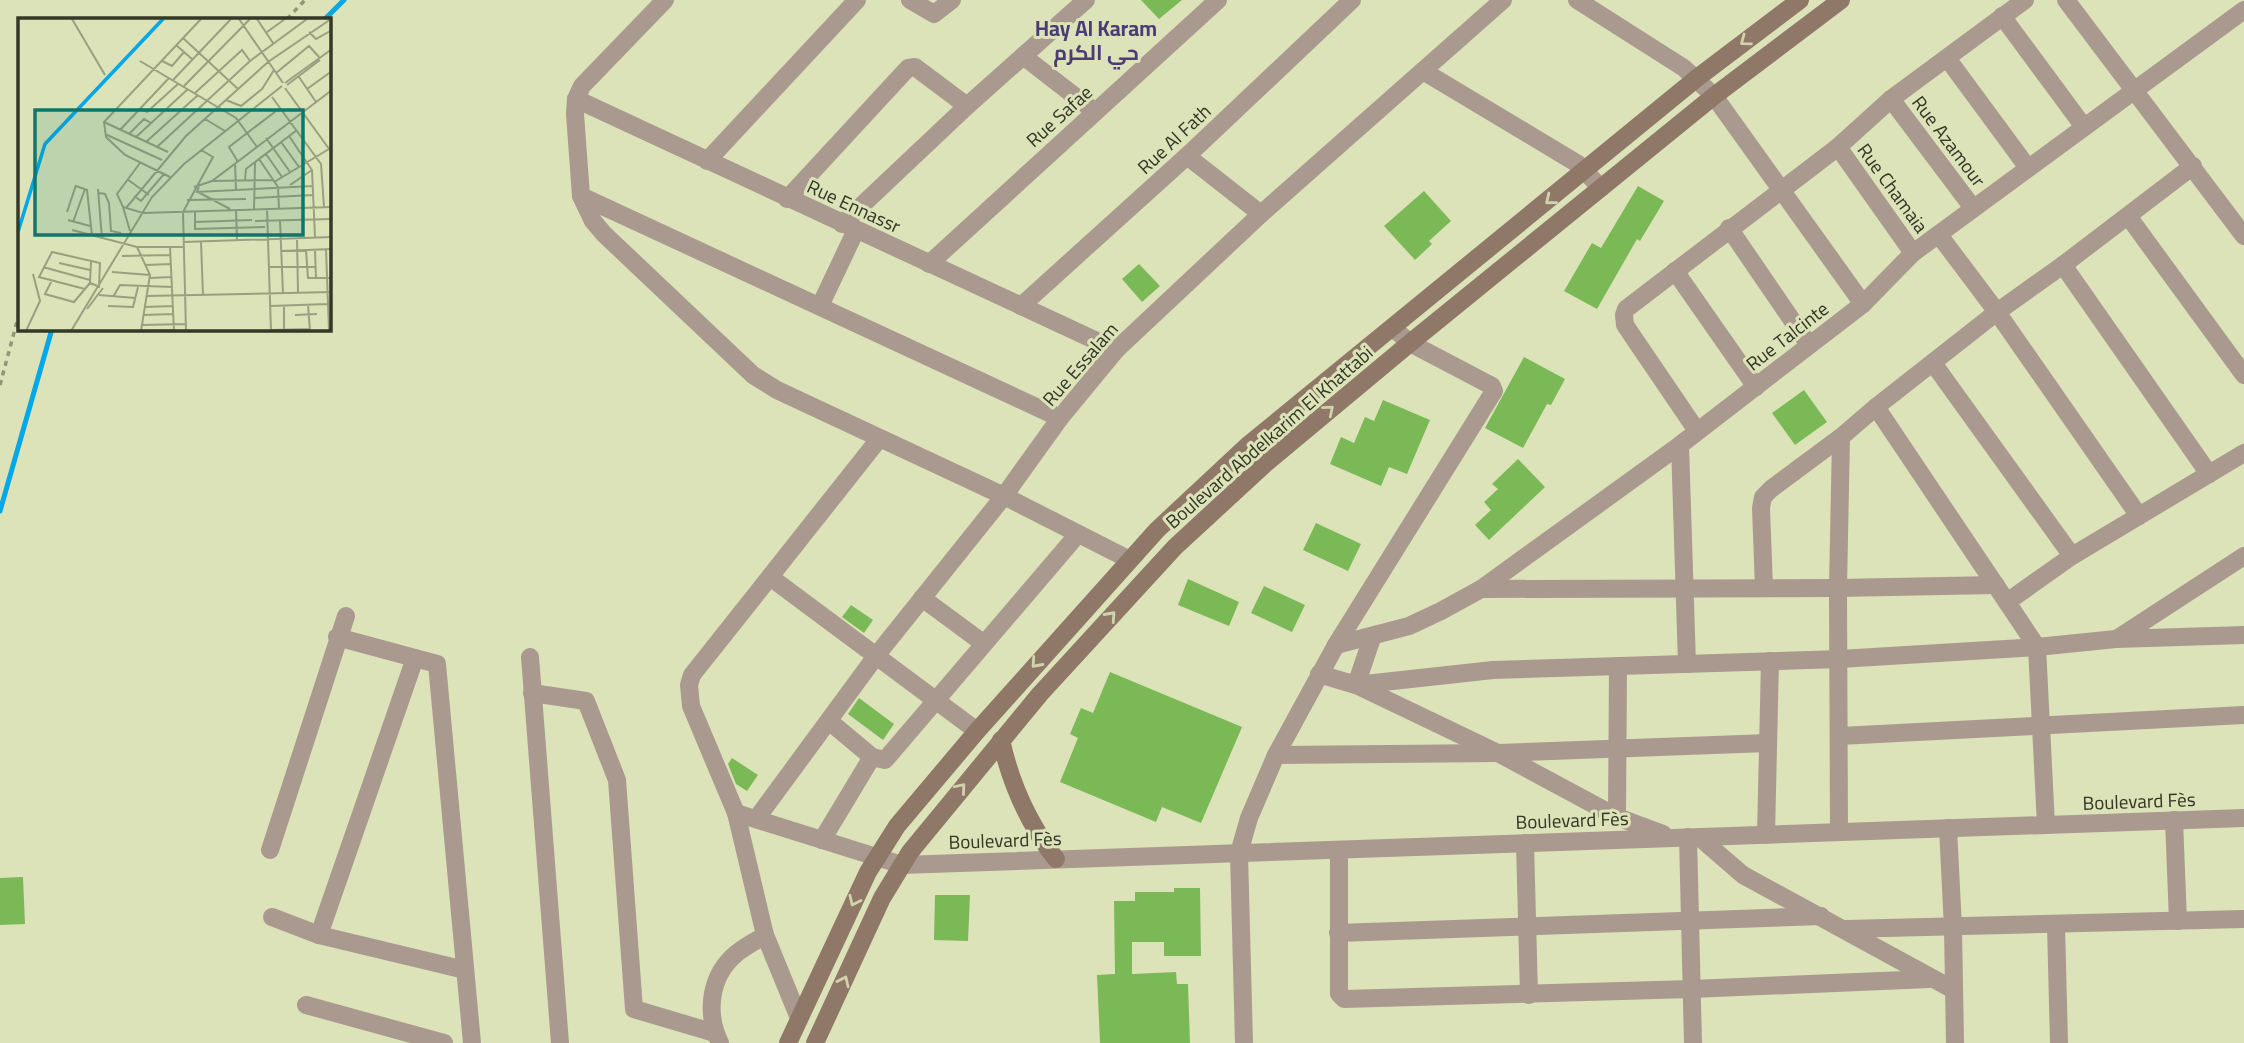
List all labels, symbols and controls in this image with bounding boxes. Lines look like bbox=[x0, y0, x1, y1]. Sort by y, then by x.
district label: Hay Al Karam حي الكرم bbox=[1035, 9, 1157, 72]
inset map bbox=[18, 18, 331, 331]
one-way arrow bbox=[1741, 33, 1753, 46]
street label: Rue Safae bbox=[1017, 76, 1101, 156]
street label: Rue Azamour bbox=[1902, 87, 1996, 195]
street label: Rue Al Fath bbox=[1128, 95, 1220, 183]
street label: Rue Chamaia bbox=[1848, 135, 1939, 241]
street label: Rue Ennassr bbox=[801, 168, 907, 244]
one-way arrow bbox=[1545, 192, 1557, 205]
street label: Rue Talcinte bbox=[1737, 292, 1837, 380]
street label: Rue Essalam bbox=[1033, 313, 1127, 415]
street label: Boulevard Abdelkarim El Khattabi bbox=[1157, 336, 1381, 538]
one-way arrow bbox=[1321, 406, 1334, 418]
one-way arrow bbox=[1102, 612, 1115, 625]
one-way arrow bbox=[1032, 655, 1044, 668]
street label: Boulevard Fès bbox=[2082, 781, 2196, 821]
one-way arrow bbox=[953, 783, 965, 796]
street label: Boulevard Fès bbox=[1515, 800, 1629, 840]
street label: Boulevard Fès bbox=[948, 820, 1062, 860]
one-way arrow bbox=[849, 894, 863, 906]
one-way arrow bbox=[835, 976, 849, 988]

